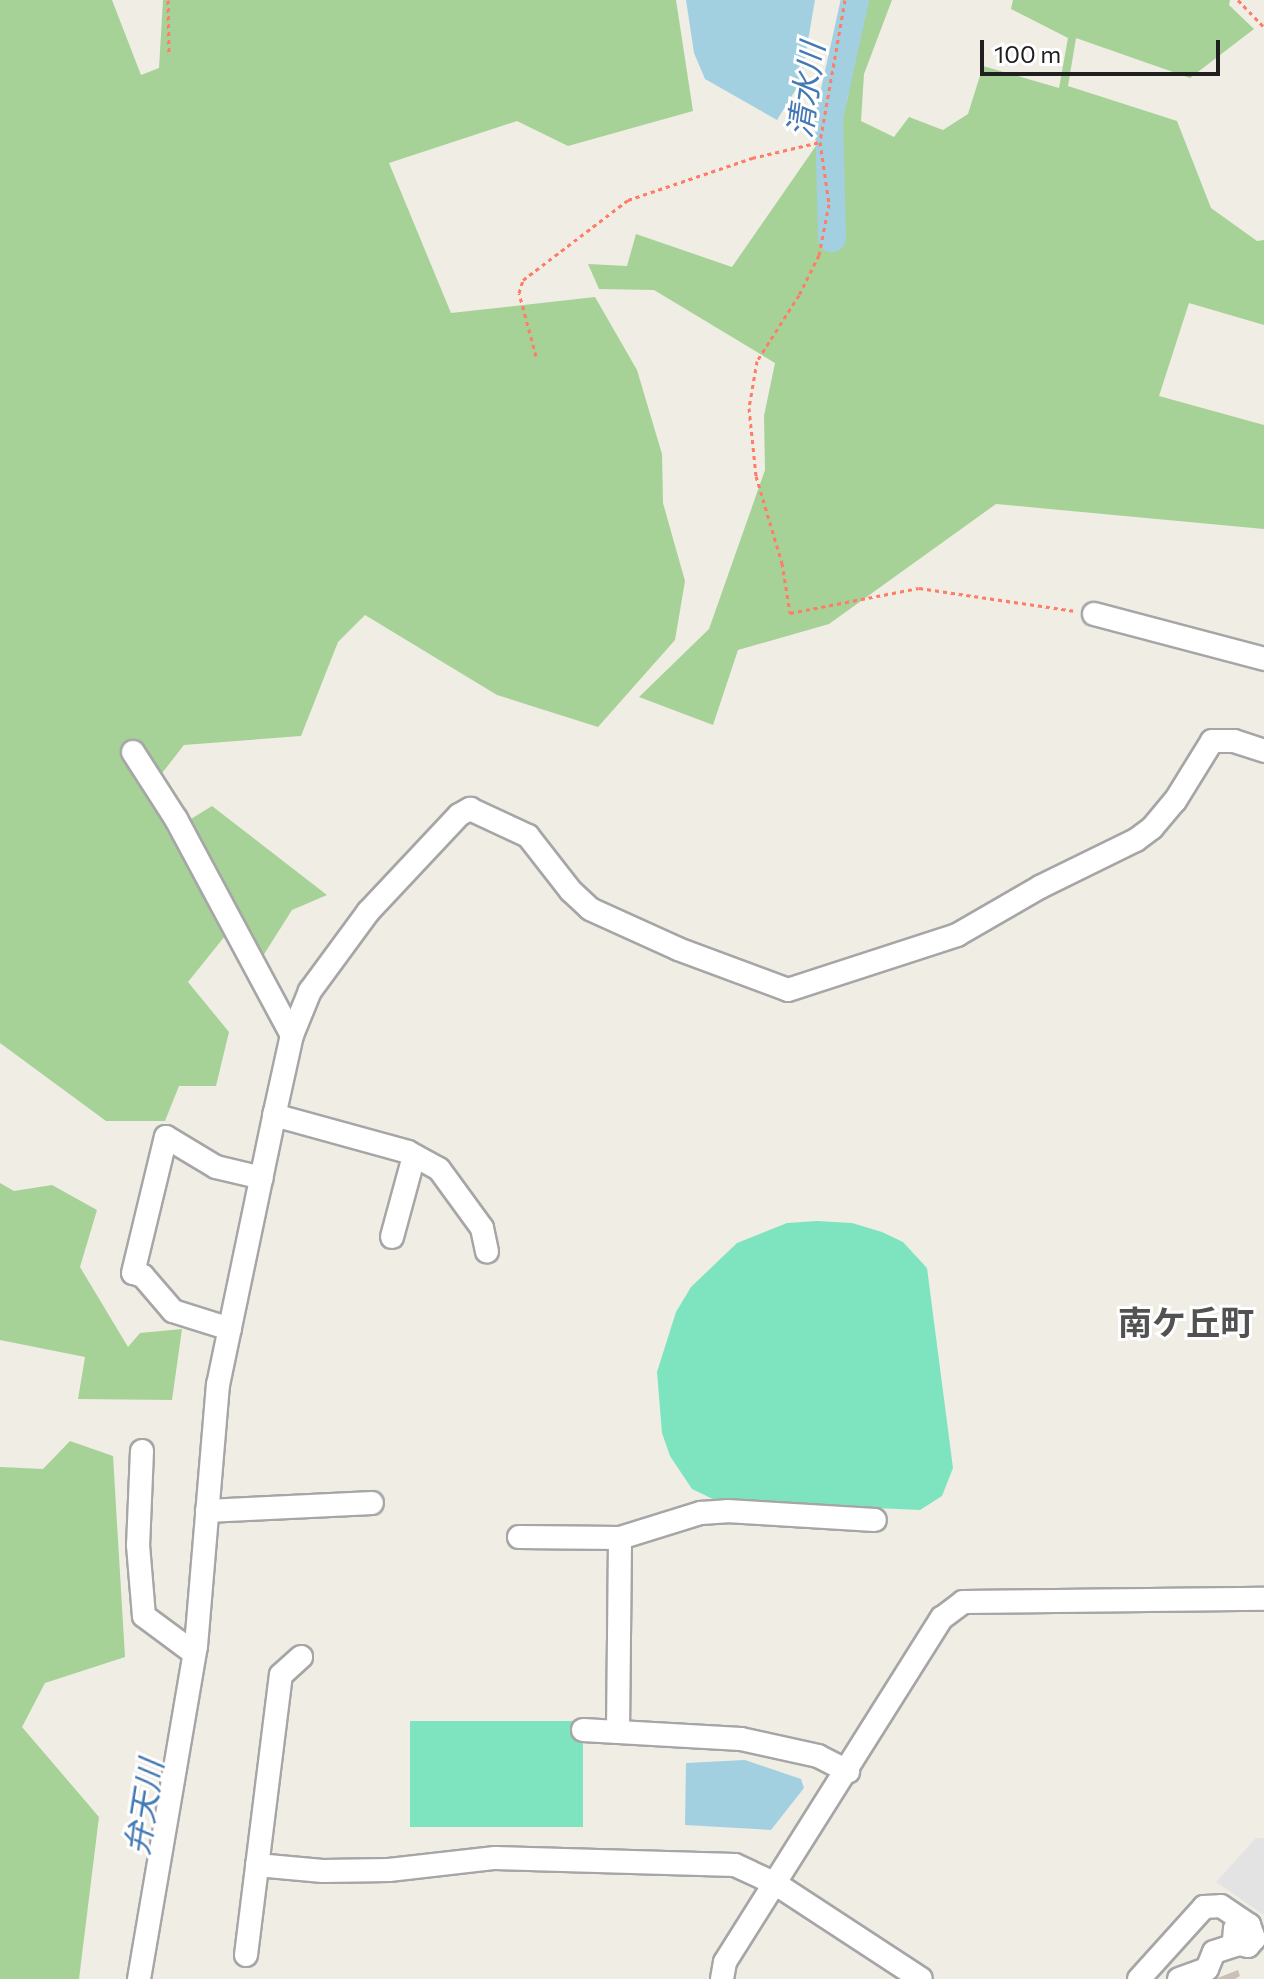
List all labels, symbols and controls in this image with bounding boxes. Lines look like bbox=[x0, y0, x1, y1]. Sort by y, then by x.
scale bar bbox=[984, 24, 1224, 74]
text: 100 m bbox=[994, 39, 1061, 68]
water label: 清水川 bbox=[779, 40, 831, 140]
district label: 南ケ丘町 bbox=[1118, 1302, 1254, 1342]
water label: 弁天川 bbox=[117, 1757, 169, 1857]

